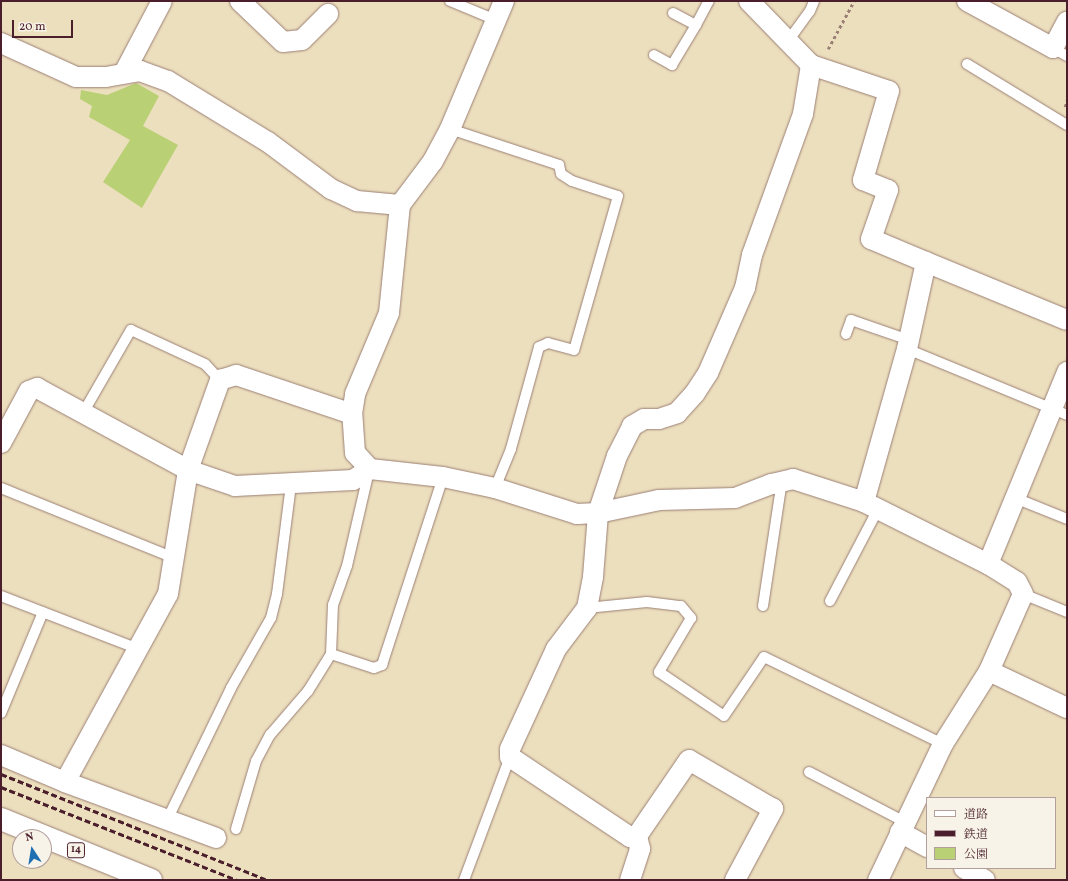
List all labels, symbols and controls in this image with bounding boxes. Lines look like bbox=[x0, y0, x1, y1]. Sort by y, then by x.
scale bar bbox=[14, 12, 75, 38]
text: 20 m bbox=[19, 19, 46, 35]
legend bbox=[926, 797, 1056, 869]
text: 道路 bbox=[964, 807, 988, 823]
text: 鉄道 bbox=[964, 827, 988, 843]
north arrow bbox=[12, 829, 52, 869]
text: N bbox=[24, 830, 35, 846]
road number: 14 bbox=[66, 842, 86, 858]
text: 公園 bbox=[964, 847, 988, 863]

